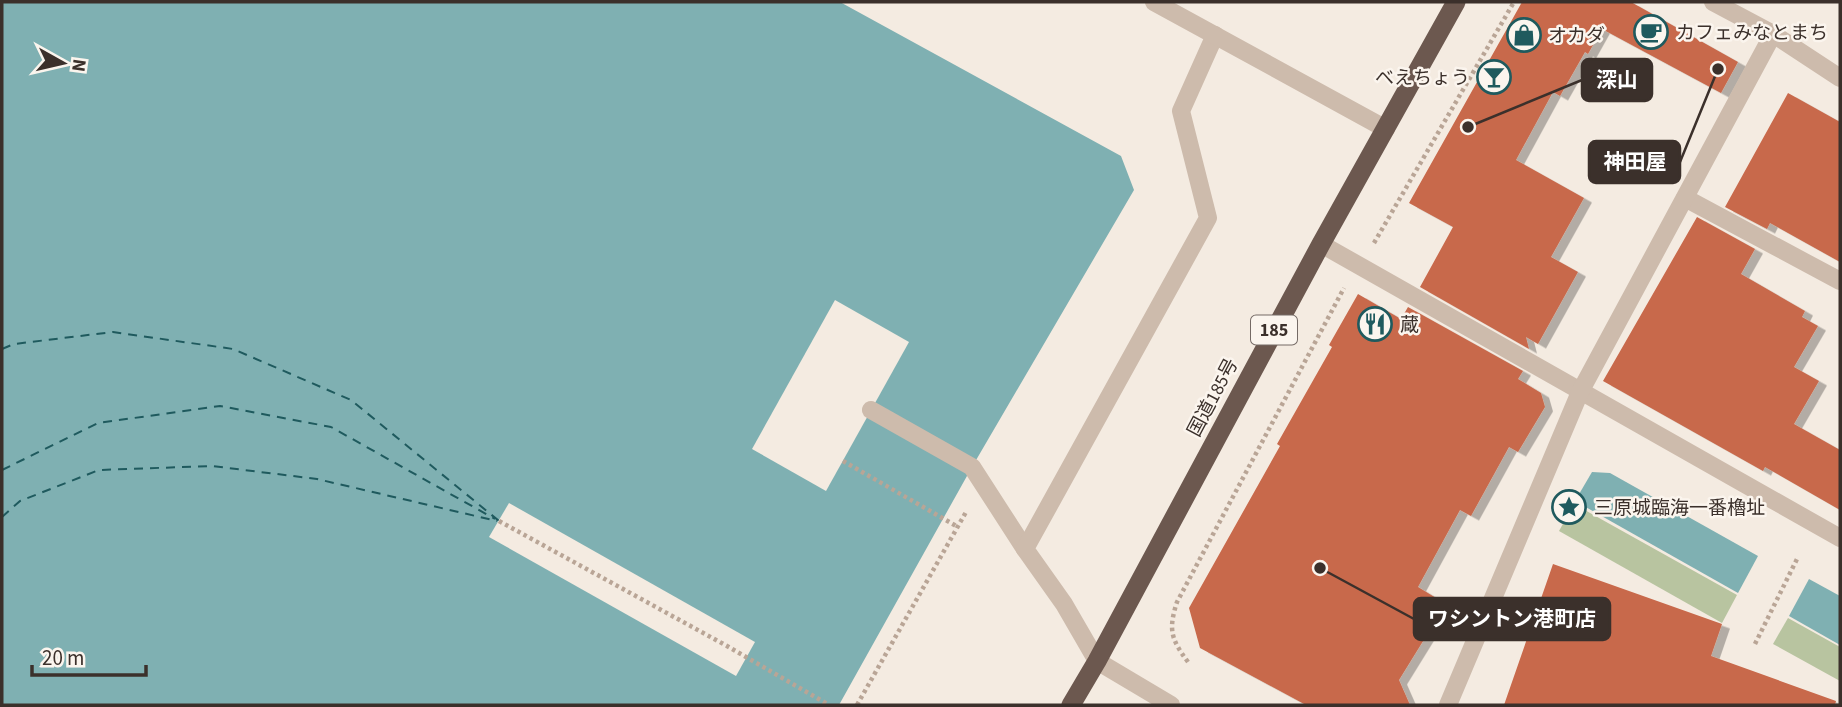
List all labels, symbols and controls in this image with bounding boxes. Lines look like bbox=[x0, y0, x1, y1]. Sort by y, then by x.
cafe icon: カフェみなとまち bbox=[1632, 13, 1670, 51]
shop icon: オカダ bbox=[1505, 16, 1543, 54]
place label: カフェみなとまち bbox=[1676, 20, 1828, 47]
place label: オカダ bbox=[1548, 23, 1605, 50]
north arrow bbox=[28, 28, 98, 98]
text: N bbox=[64, 57, 93, 73]
bar icon: べえちょう bbox=[1475, 58, 1513, 96]
callout: 深山 bbox=[1582, 59, 1652, 101]
place label: べえちょう bbox=[1375, 65, 1470, 92]
text: 深山 bbox=[1596, 65, 1638, 95]
callout: 神田屋 bbox=[1589, 141, 1680, 183]
text: 神田屋 bbox=[1604, 147, 1667, 177]
restaurant icon: 蔵 bbox=[1356, 305, 1394, 343]
place label: 蔵 bbox=[1400, 312, 1419, 339]
road number: 185 bbox=[1251, 316, 1297, 344]
street label: 国道185号 bbox=[1181, 354, 1245, 442]
place icon: 三原城臨海一番櫓址 bbox=[1550, 488, 1588, 526]
place label: 三原城臨海一番櫓址 bbox=[1594, 495, 1765, 522]
callout: ワシントン港町店 bbox=[1414, 598, 1610, 640]
text: ワシントン港町店 bbox=[1428, 604, 1596, 634]
scale bar bbox=[32, 634, 145, 678]
text: 20 m bbox=[42, 643, 84, 673]

